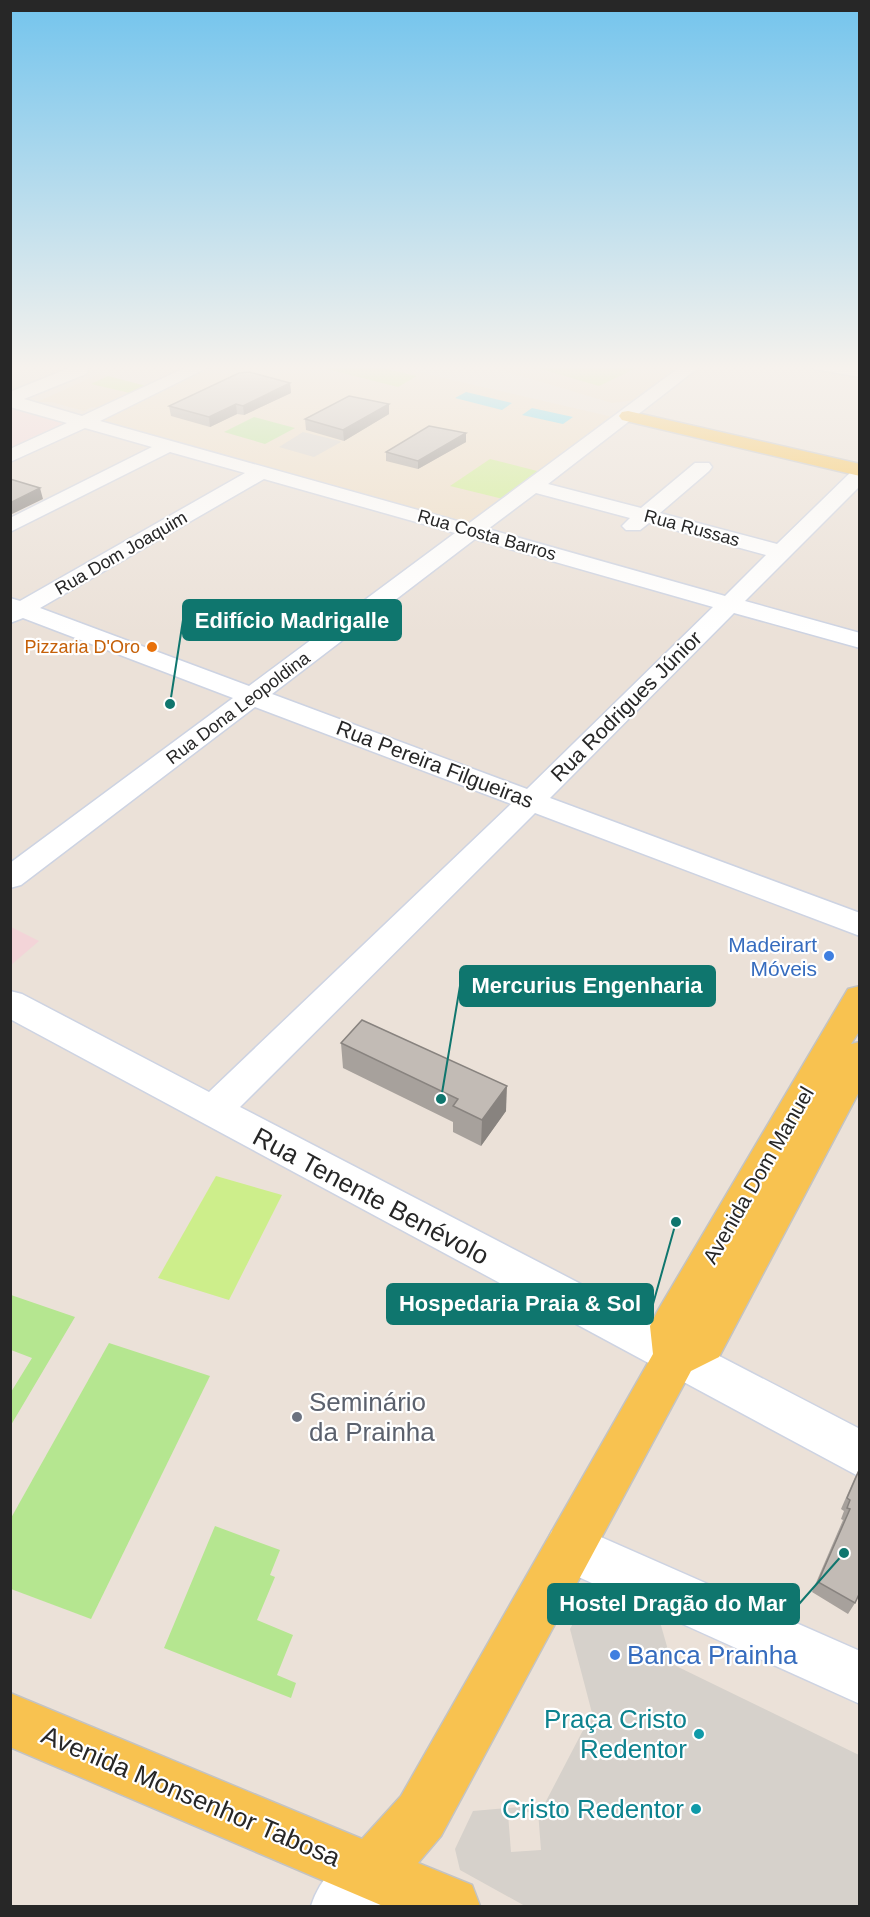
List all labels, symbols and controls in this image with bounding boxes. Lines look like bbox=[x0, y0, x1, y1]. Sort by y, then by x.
street label: Rua Costa Barros bbox=[415, 506, 559, 564]
street label: Rua Russas bbox=[642, 506, 742, 550]
street label: Rua Dom Joaquim bbox=[51, 507, 191, 599]
callout: Edifício Madrigalle bbox=[183, 600, 401, 640]
text: Edifício Madrigalle bbox=[195, 608, 389, 633]
street label: Rua Rodrigues Júnior bbox=[546, 626, 706, 786]
place label: Pizzaria D'Oro bbox=[25, 637, 140, 657]
marker: Pizzaria D'Oro bbox=[145, 640, 159, 654]
street label: Rua Dona Leopoldina bbox=[162, 647, 314, 768]
street label: Rua Pereira Filgueiras bbox=[333, 716, 537, 812]
place label: Madeirart Móveis bbox=[728, 933, 817, 980]
marker: Madeirart Móveis bbox=[822, 949, 836, 963]
callout: Mercurius Engenharia bbox=[460, 966, 715, 1006]
text: Mercurius Engenharia bbox=[471, 973, 703, 998]
street label: Avenida Dom Manuel bbox=[698, 1082, 818, 1268]
street label: Rua Tenente Benévolo bbox=[248, 1121, 494, 1271]
callout: Hospedaria Praia & Sol bbox=[387, 1284, 653, 1324]
text: Hospedaria Praia & Sol bbox=[399, 1291, 641, 1316]
place label: Seminário da Prainha bbox=[309, 1387, 435, 1447]
marker: Seminário da Prainha bbox=[290, 1410, 304, 1424]
callout: Hostel Dragão do Mar bbox=[548, 1584, 799, 1624]
text: Hostel Dragão do Mar bbox=[559, 1591, 787, 1616]
place label: Banca Prainha bbox=[627, 1640, 798, 1670]
marker: Banca Prainha bbox=[608, 1648, 622, 1662]
place label: Praça Cristo Redentor bbox=[544, 1704, 687, 1764]
street label: Avenida Monsenhor Tabosa bbox=[37, 1719, 345, 1873]
marker: Praça Cristo Redentor bbox=[692, 1727, 706, 1741]
place label: Cristo Redentor bbox=[502, 1794, 684, 1824]
marker: Cristo Redentor bbox=[689, 1802, 703, 1816]

